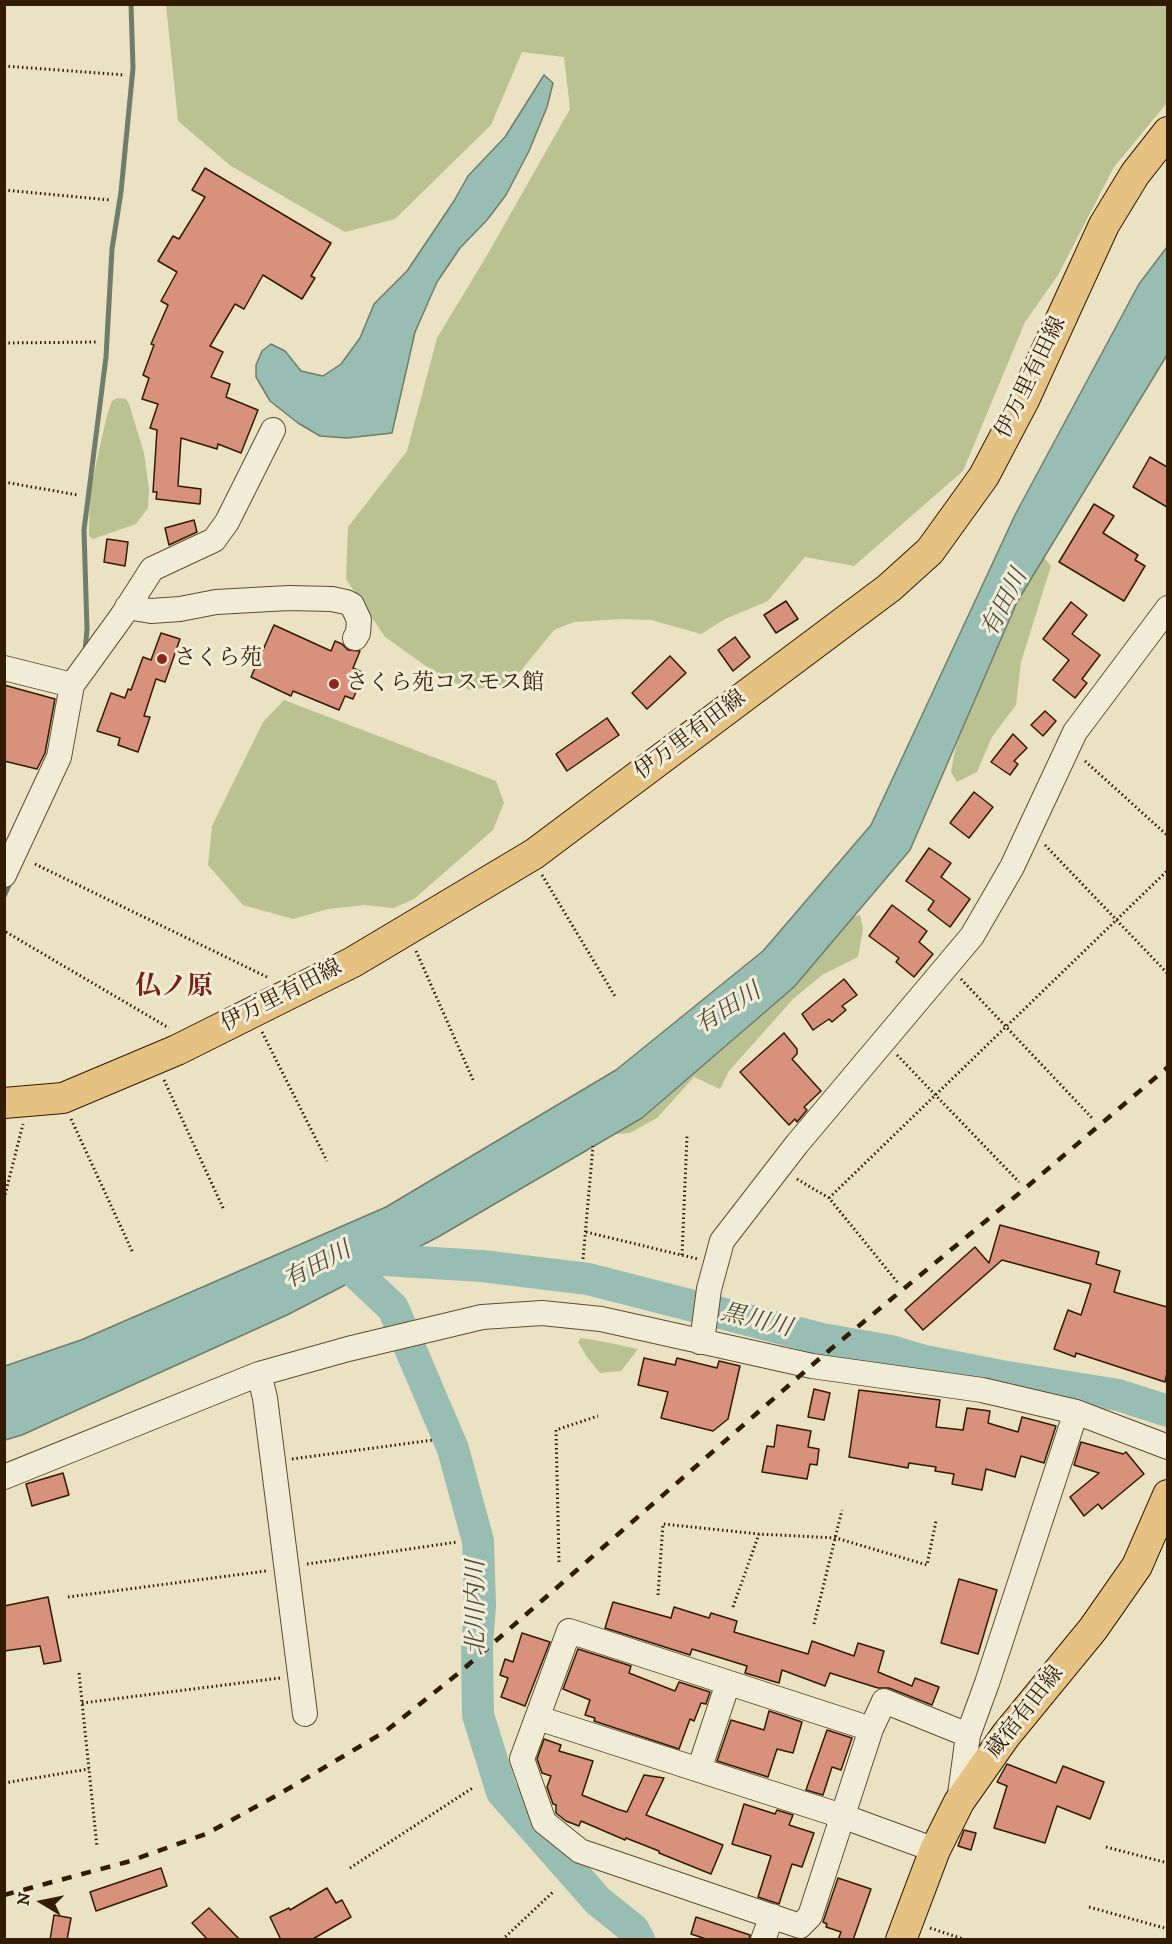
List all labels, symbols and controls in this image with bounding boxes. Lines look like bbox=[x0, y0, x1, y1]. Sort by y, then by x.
street label: 伊万里有田線 bbox=[991, 313, 1073, 443]
water label: 有田川 bbox=[977, 565, 1035, 643]
place label: さくら苑 bbox=[174, 646, 262, 672]
marker: さくら苑 bbox=[155, 652, 169, 666]
place label: さくら苑コスモス館 bbox=[346, 671, 544, 697]
marker: さくら苑コスモス館 bbox=[327, 677, 341, 691]
street label: 伊万里有田線 bbox=[630, 686, 752, 786]
street label: 伊万里有田線 bbox=[217, 955, 347, 1039]
district label: 仏ノ原 bbox=[135, 973, 213, 1005]
water label: 有田川 bbox=[691, 979, 767, 1041]
water label: 有田川 bbox=[279, 1237, 357, 1297]
water label: 黒川川 bbox=[718, 1299, 794, 1345]
water label: 北川内川 bbox=[464, 1560, 492, 1656]
street label: 蔵宿有田線 bbox=[982, 1662, 1070, 1764]
north arrow bbox=[12, 1872, 72, 1932]
text: N bbox=[13, 1891, 35, 1907]

